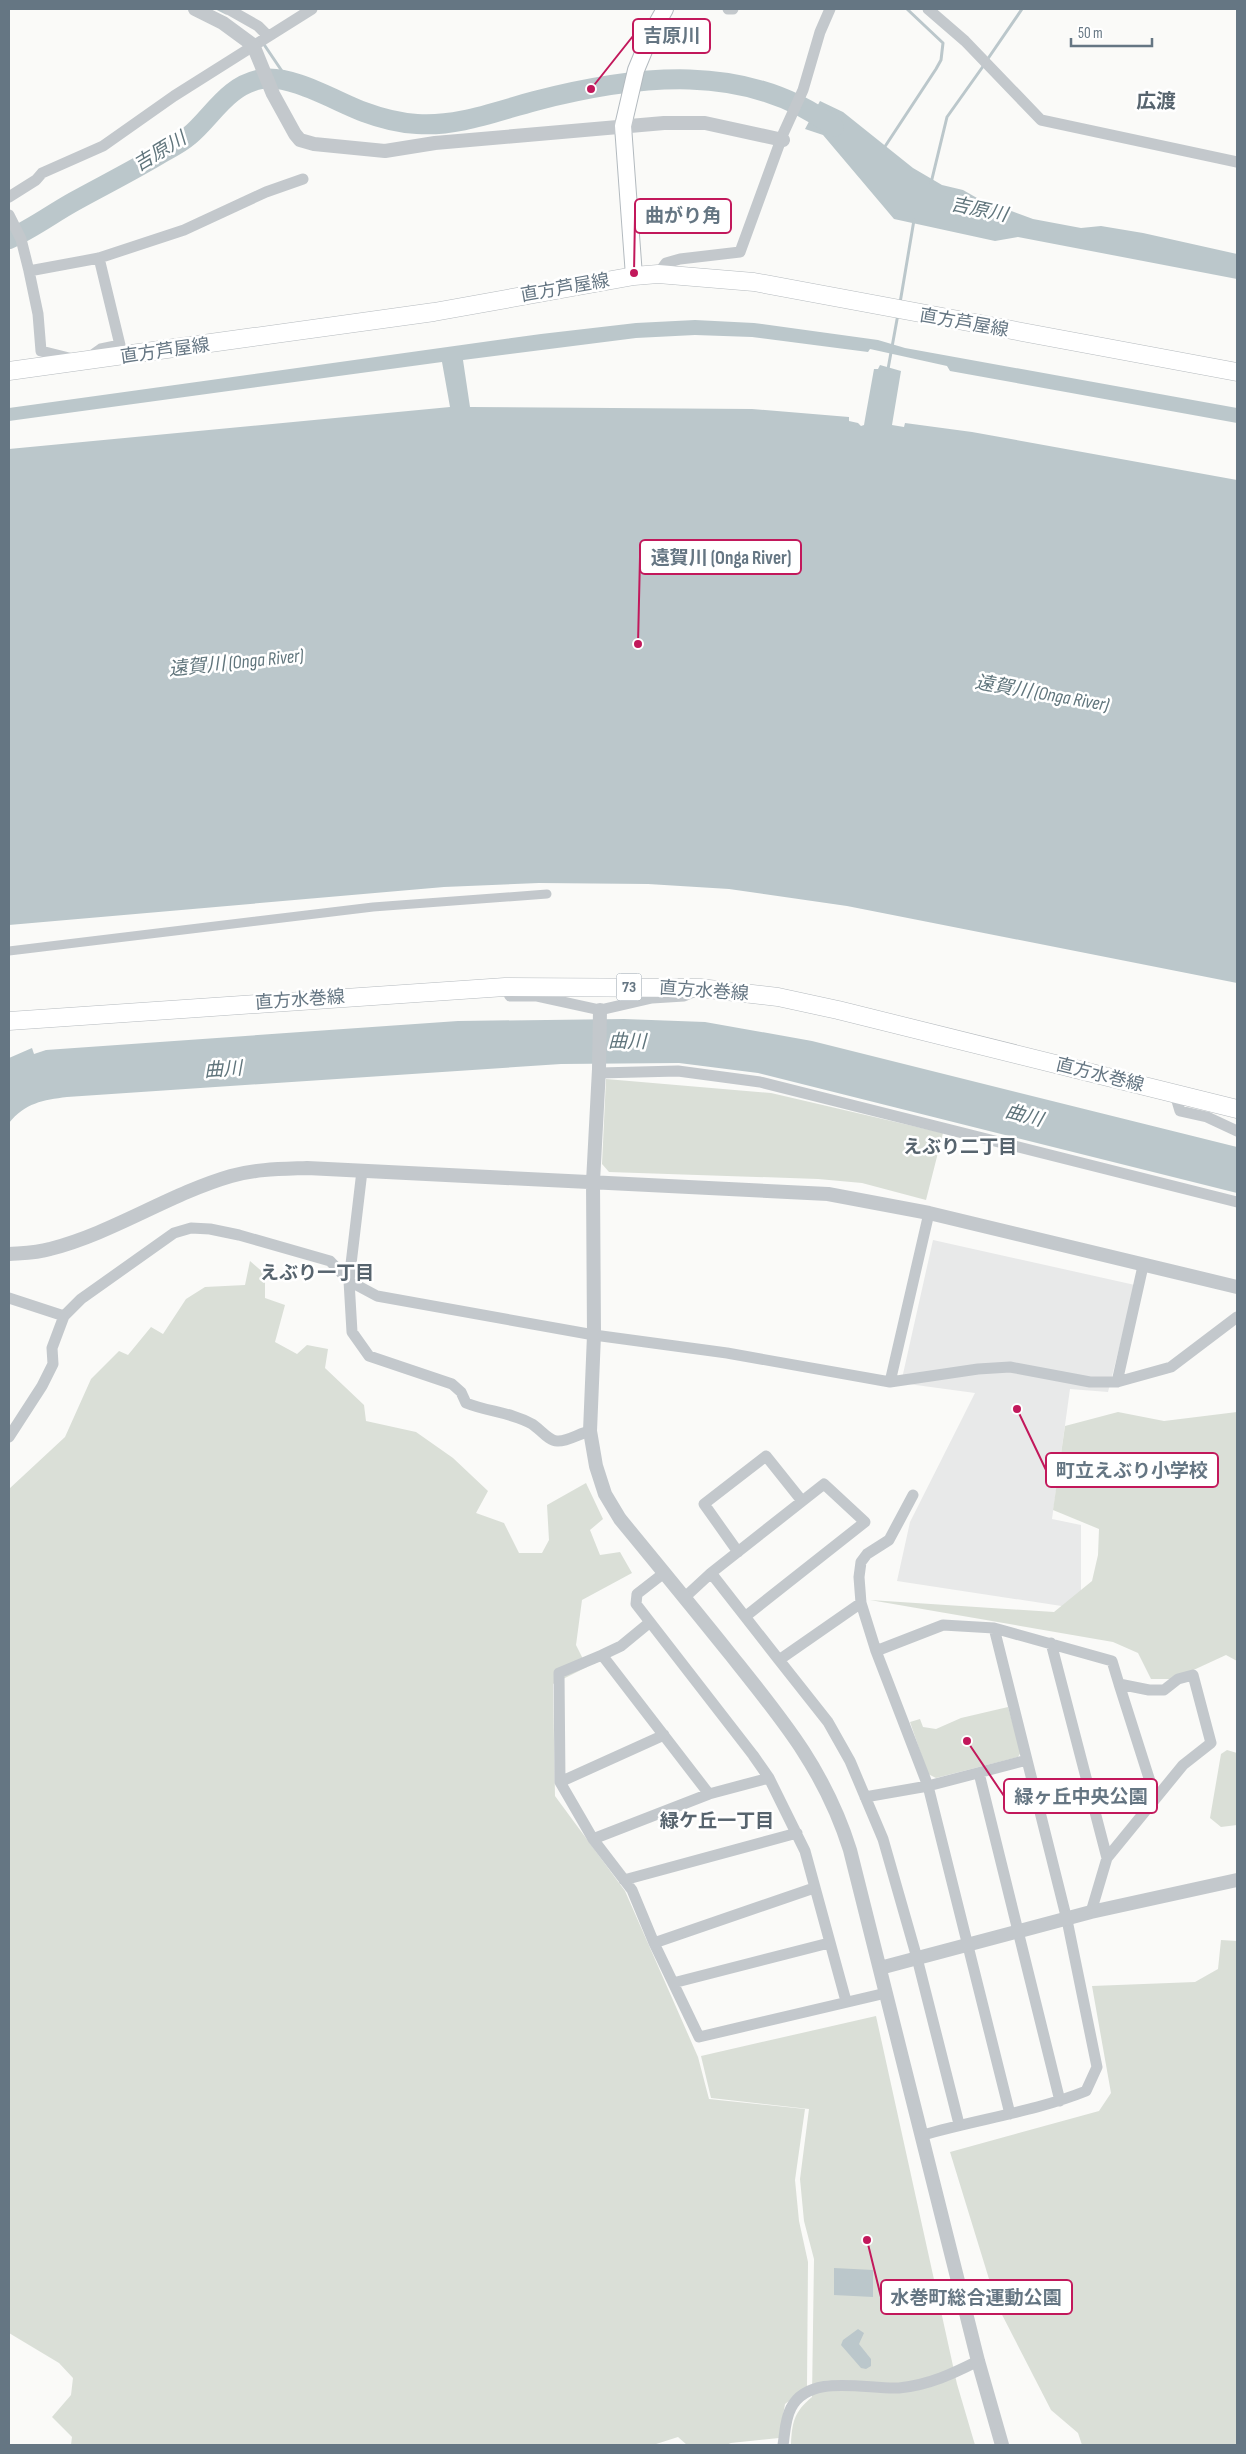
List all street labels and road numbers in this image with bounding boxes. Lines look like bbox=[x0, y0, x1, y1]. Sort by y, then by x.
street label: 直方芦屋線 bbox=[519, 270, 611, 306]
street label: 直方芦屋線 bbox=[918, 305, 1010, 341]
street label: 直方芦屋線 bbox=[119, 334, 211, 368]
road number: 73 bbox=[616, 974, 642, 1000]
street label: 直方水巻線 bbox=[658, 977, 750, 1005]
street label: 直方水巻線 bbox=[254, 986, 346, 1014]
street label: 直方水巻線 bbox=[1054, 1054, 1146, 1096]

